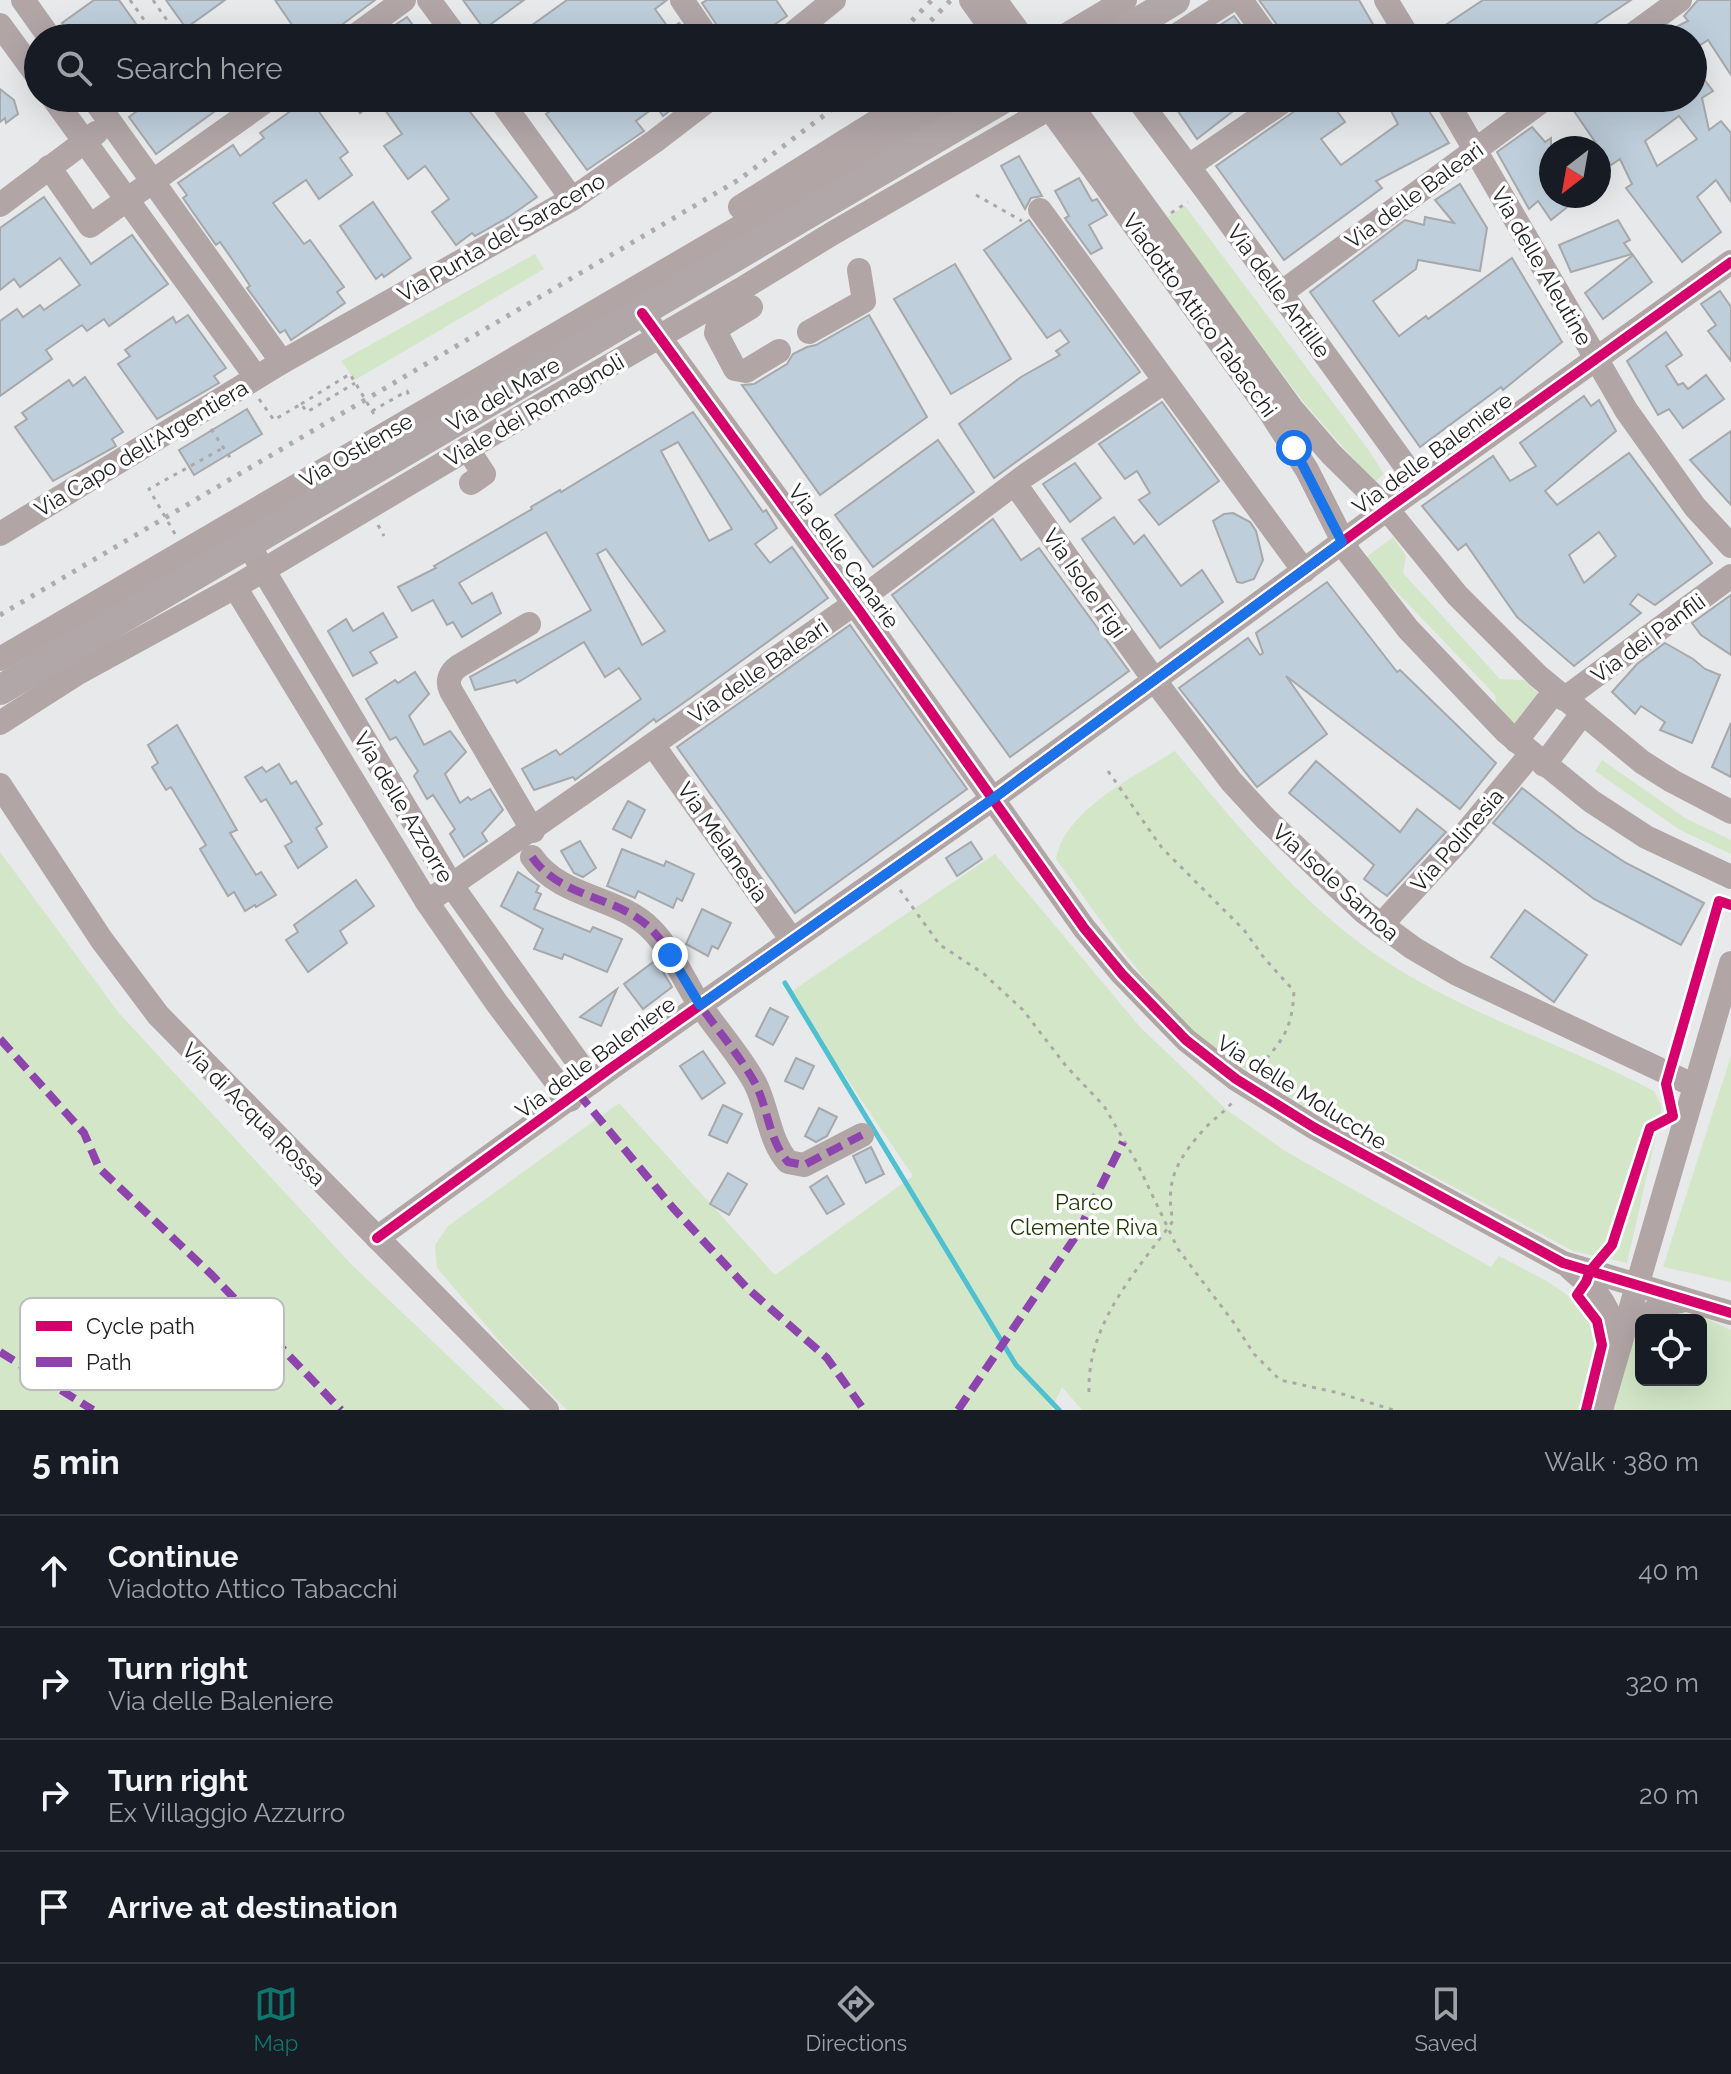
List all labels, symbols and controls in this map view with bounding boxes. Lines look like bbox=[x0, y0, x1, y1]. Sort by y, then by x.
search box bbox=[24, 24, 1707, 112]
icon: search bbox=[52, 46, 96, 90]
text: Search here bbox=[116, 51, 283, 86]
street label: Via delle Baleari bbox=[1340, 136, 1488, 254]
north arrow bbox=[1539, 136, 1611, 208]
street label: Via Punta del Saraceno bbox=[393, 167, 609, 307]
street label: Via delle Aleutine bbox=[1486, 182, 1598, 350]
street label: Viadotto Attico Tabacchi bbox=[1117, 208, 1283, 422]
street label: Via delle Antille bbox=[1222, 219, 1336, 363]
street label: Viale dei Romagnoli bbox=[440, 348, 628, 472]
street label: Via del Mare bbox=[442, 351, 564, 437]
street label: Via Capo dell'Argentiera bbox=[30, 374, 252, 522]
street label: Via delle Baleniere bbox=[1347, 386, 1517, 520]
street label: Via Ostiense bbox=[295, 407, 417, 493]
route start bbox=[1276, 430, 1312, 466]
street label: Via delle Canarie bbox=[783, 479, 905, 633]
street label: Via Isole Figi bbox=[1038, 524, 1132, 642]
street label: Via dei Panfili bbox=[1586, 588, 1710, 688]
street label: Via delle Baleari bbox=[683, 613, 833, 729]
street label: Via delle Azzorre bbox=[349, 727, 459, 887]
street label: Via Melanesia bbox=[672, 777, 774, 907]
street label: Via Polinesia bbox=[1405, 783, 1509, 897]
street label: Via Isole Samoa bbox=[1267, 818, 1405, 946]
route end bbox=[652, 937, 688, 973]
street label: Via delle Baleniere bbox=[510, 990, 680, 1124]
street label: Via delle Molucche bbox=[1212, 1029, 1392, 1155]
street label: Via di Acqua Rossa bbox=[177, 1037, 331, 1191]
park label: Parco Clemente Riva bbox=[1010, 1189, 1158, 1240]
legend bbox=[20, 1298, 284, 1390]
text: Cycle path bbox=[86, 1313, 195, 1339]
map controls bbox=[1635, 1314, 1707, 1386]
button: locate bbox=[1635, 1314, 1707, 1386]
text: Path bbox=[86, 1349, 132, 1375]
text: 5 min bbox=[32, 1442, 120, 1482]
text: Walk · 380 m bbox=[1544, 1447, 1699, 1477]
text: Continue bbox=[108, 1539, 239, 1574]
icon: ahead bbox=[32, 1549, 76, 1593]
text: 40 m bbox=[1638, 1556, 1699, 1586]
text: Viadotto Attico Tabacchi bbox=[108, 1574, 398, 1604]
text: Turn right bbox=[108, 1651, 248, 1686]
icon: right bbox=[32, 1661, 76, 1705]
text: 320 m bbox=[1625, 1668, 1699, 1698]
text: Via delle Baleniere bbox=[108, 1686, 333, 1716]
text: Turn right bbox=[108, 1763, 248, 1798]
icon: right bbox=[32, 1773, 76, 1817]
text: 20 m bbox=[1639, 1780, 1699, 1810]
text: Ex Villaggio Azzurro bbox=[108, 1798, 345, 1828]
icon: arrive bbox=[32, 1885, 76, 1929]
text: Arrive at destination bbox=[108, 1890, 398, 1925]
tab: Map bbox=[254, 1982, 298, 2056]
tab: Directions bbox=[806, 1982, 907, 2056]
tab: Saved bbox=[1414, 1982, 1477, 2056]

